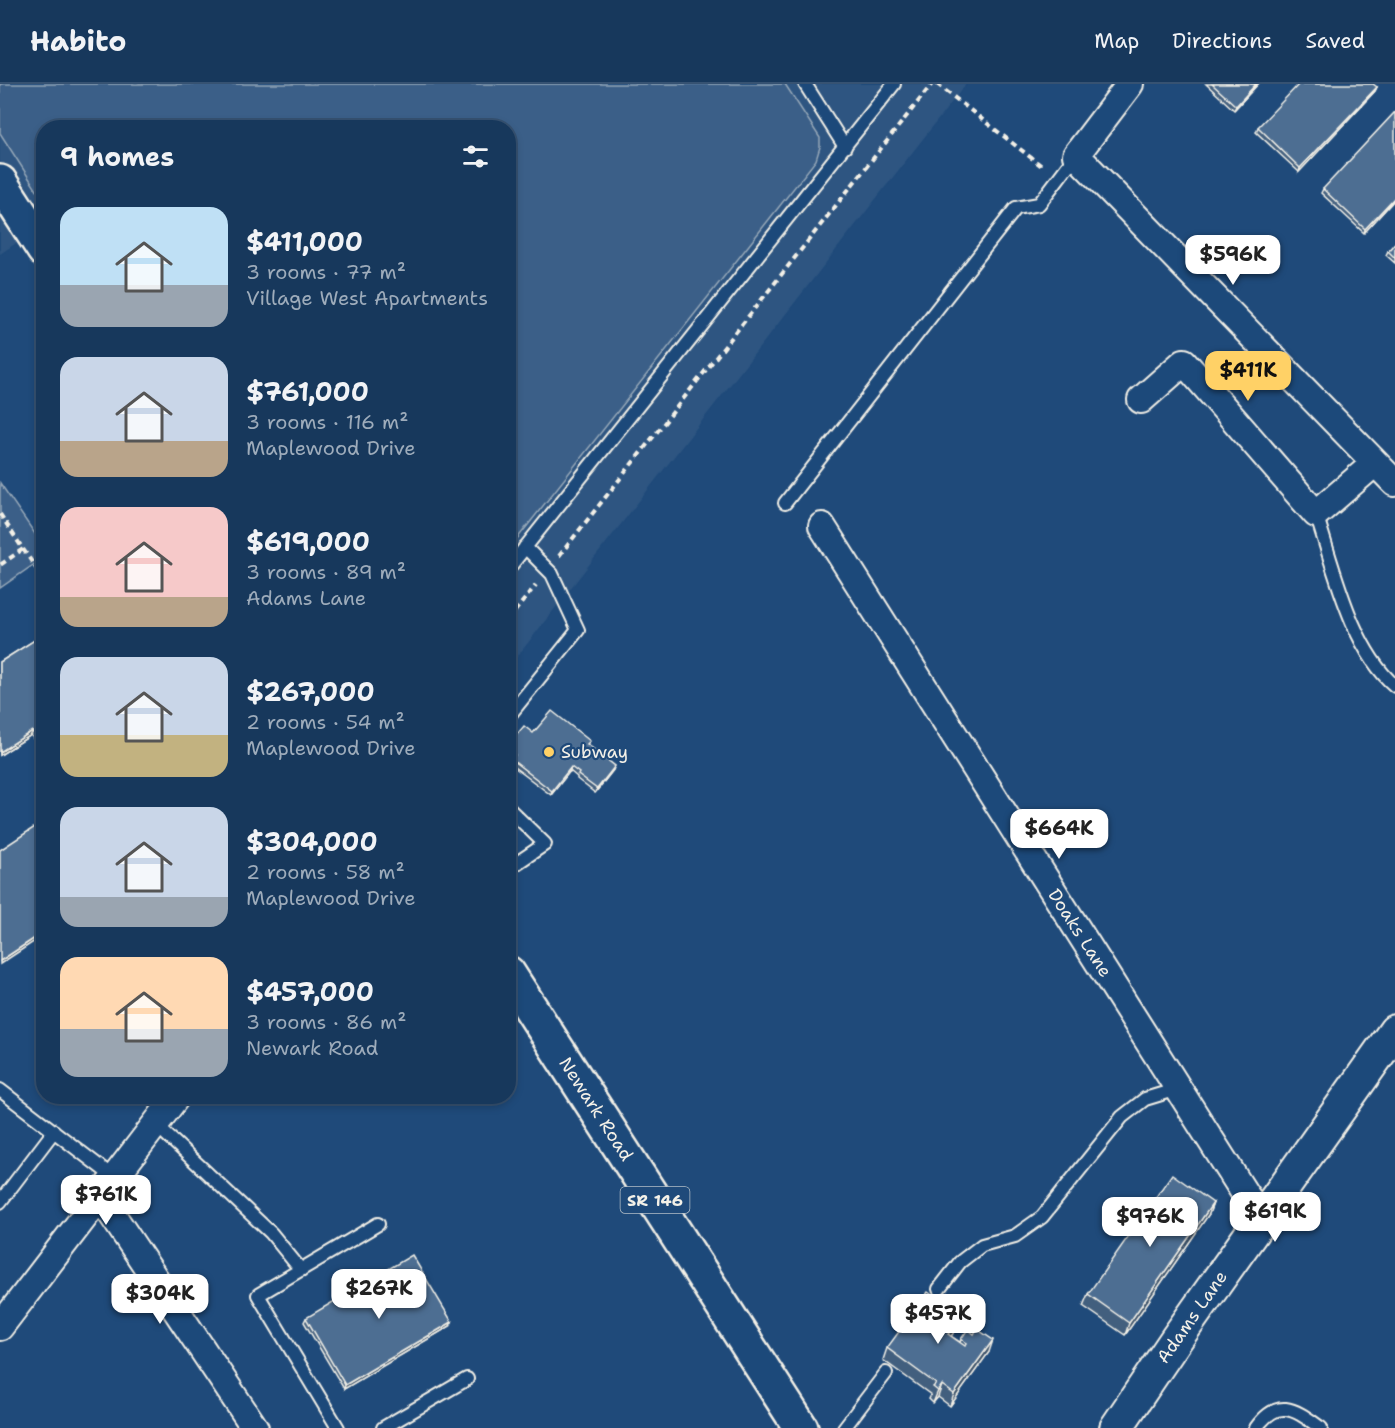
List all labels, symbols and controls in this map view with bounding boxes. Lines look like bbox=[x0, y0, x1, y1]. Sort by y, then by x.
text: Habito bbox=[30, 22, 126, 60]
text: Map bbox=[1094, 27, 1139, 55]
text: Directions bbox=[1172, 27, 1272, 55]
text: Saved bbox=[1305, 27, 1365, 55]
text: 9 homes bbox=[60, 139, 174, 174]
icon: filters bbox=[459, 140, 492, 173]
text: $411,000 bbox=[246, 224, 363, 259]
icon: home bbox=[108, 231, 180, 303]
pin: $596K bbox=[1191, 235, 1275, 286]
text: $596K bbox=[1199, 241, 1267, 267]
text: 3 rooms · 77 m² bbox=[246, 259, 406, 285]
text: Village West Apartments bbox=[246, 285, 488, 311]
pin: $411K bbox=[1206, 351, 1290, 402]
text: $411K bbox=[1219, 357, 1277, 383]
text: $761,000 bbox=[246, 374, 369, 409]
icon: home bbox=[108, 381, 180, 453]
text: 3 rooms · 116 m² bbox=[246, 409, 408, 435]
text: Maplewood Drive bbox=[246, 435, 416, 461]
text: $619,000 bbox=[246, 524, 370, 559]
icon: home bbox=[108, 531, 180, 603]
text: 3 rooms · 89 m² bbox=[246, 559, 406, 585]
text: Adams Lane bbox=[246, 585, 366, 611]
text: $267,000 bbox=[246, 674, 375, 709]
icon: home bbox=[108, 681, 180, 753]
text: 2 rooms · 54 m² bbox=[246, 709, 405, 735]
text: Maplewood Drive bbox=[246, 735, 416, 761]
place label: Subway bbox=[561, 740, 628, 764]
marker: Subway bbox=[542, 745, 556, 759]
pin: $664K bbox=[1017, 809, 1101, 860]
text: $664K bbox=[1024, 815, 1094, 841]
text: $304,000 bbox=[246, 824, 378, 859]
icon: home bbox=[108, 831, 180, 903]
text: 2 rooms · 58 m² bbox=[246, 859, 405, 885]
street label: Doaks Lane bbox=[1042, 884, 1118, 982]
text: Maplewood Drive bbox=[246, 885, 416, 911]
text: $457,000 bbox=[246, 974, 374, 1009]
icon: home bbox=[108, 981, 180, 1053]
text: 3 rooms · 86 m² bbox=[246, 1009, 406, 1035]
text: Newark Road bbox=[246, 1035, 378, 1061]
street label: Newark Road bbox=[553, 1052, 639, 1166]
pin: $761K bbox=[64, 1175, 148, 1226]
text: $761K bbox=[75, 1181, 137, 1207]
road number: SR 146 bbox=[620, 1187, 690, 1213]
pin: $619K bbox=[1233, 1192, 1317, 1243]
pin: $976K bbox=[1108, 1197, 1192, 1248]
text: $619K bbox=[1244, 1198, 1306, 1224]
text: $976K bbox=[1116, 1203, 1184, 1229]
street label: Adams Lane bbox=[1151, 1266, 1233, 1368]
pin: $267K bbox=[337, 1269, 421, 1320]
pin: $304K bbox=[118, 1274, 202, 1325]
text: $267K bbox=[345, 1275, 413, 1301]
text: $304K bbox=[125, 1280, 195, 1306]
pin: $457K bbox=[896, 1294, 980, 1345]
text: $457K bbox=[905, 1300, 971, 1326]

